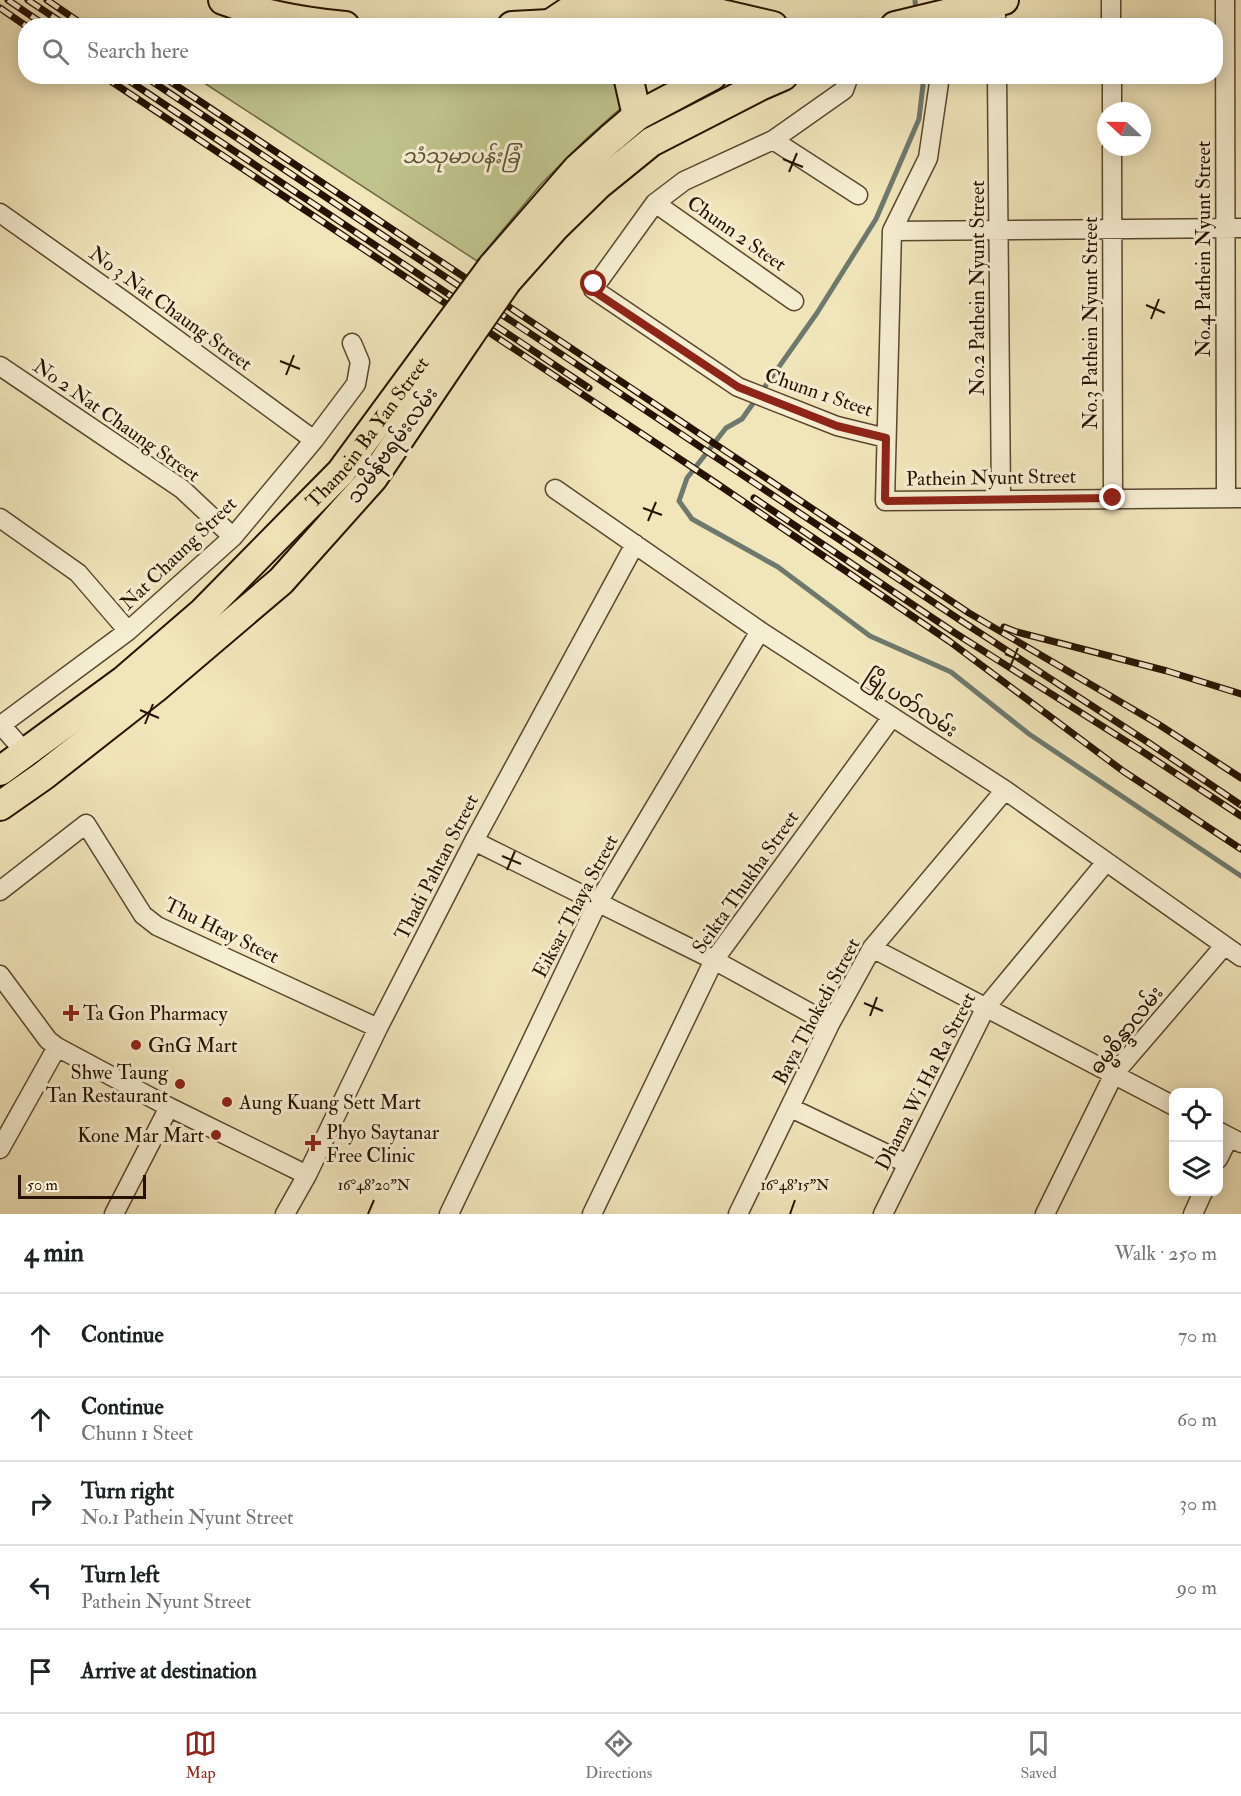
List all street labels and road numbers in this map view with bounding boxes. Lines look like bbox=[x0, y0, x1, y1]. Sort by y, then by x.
street label: No.4 Pathein Nyunt Street bbox=[1191, 140, 1216, 357]
street label: No.2 Pathein Nyunt Street bbox=[965, 180, 990, 396]
street label: Chunn 2 Steet bbox=[682, 190, 792, 277]
street label: No.3 Pathein Nyunt Street bbox=[1078, 216, 1103, 430]
street label: No 3 Nat Chaung Street bbox=[84, 241, 258, 376]
street label: Thamein Ba Yan Street bbox=[300, 351, 435, 514]
street label: No 2 Nat Chaung Street bbox=[28, 353, 205, 488]
street label: Chunn 1 Steet bbox=[762, 362, 876, 423]
street label: သမိန်ဗရမ်းလမ်း bbox=[340, 381, 446, 510]
street label: Pathein Nyunt Street bbox=[906, 464, 1077, 491]
street label: Nat Chaung Street bbox=[115, 491, 242, 615]
street label: မြို့ပတ်လမ်း bbox=[858, 662, 963, 745]
street label: Thadi Pahtan Street bbox=[389, 790, 484, 944]
street label: Seikta Thukha Street bbox=[687, 805, 804, 959]
street label: Eiksar Thaya Street bbox=[527, 830, 624, 982]
street label: Thu Htay Steet bbox=[160, 892, 284, 969]
street label: Baya Thokedi Street bbox=[767, 933, 866, 1089]
street label: ဓမ္မစိန္ဒာလမ်း bbox=[1083, 980, 1171, 1082]
street label: Dhama Wi Ha Ra Street bbox=[870, 988, 981, 1174]

